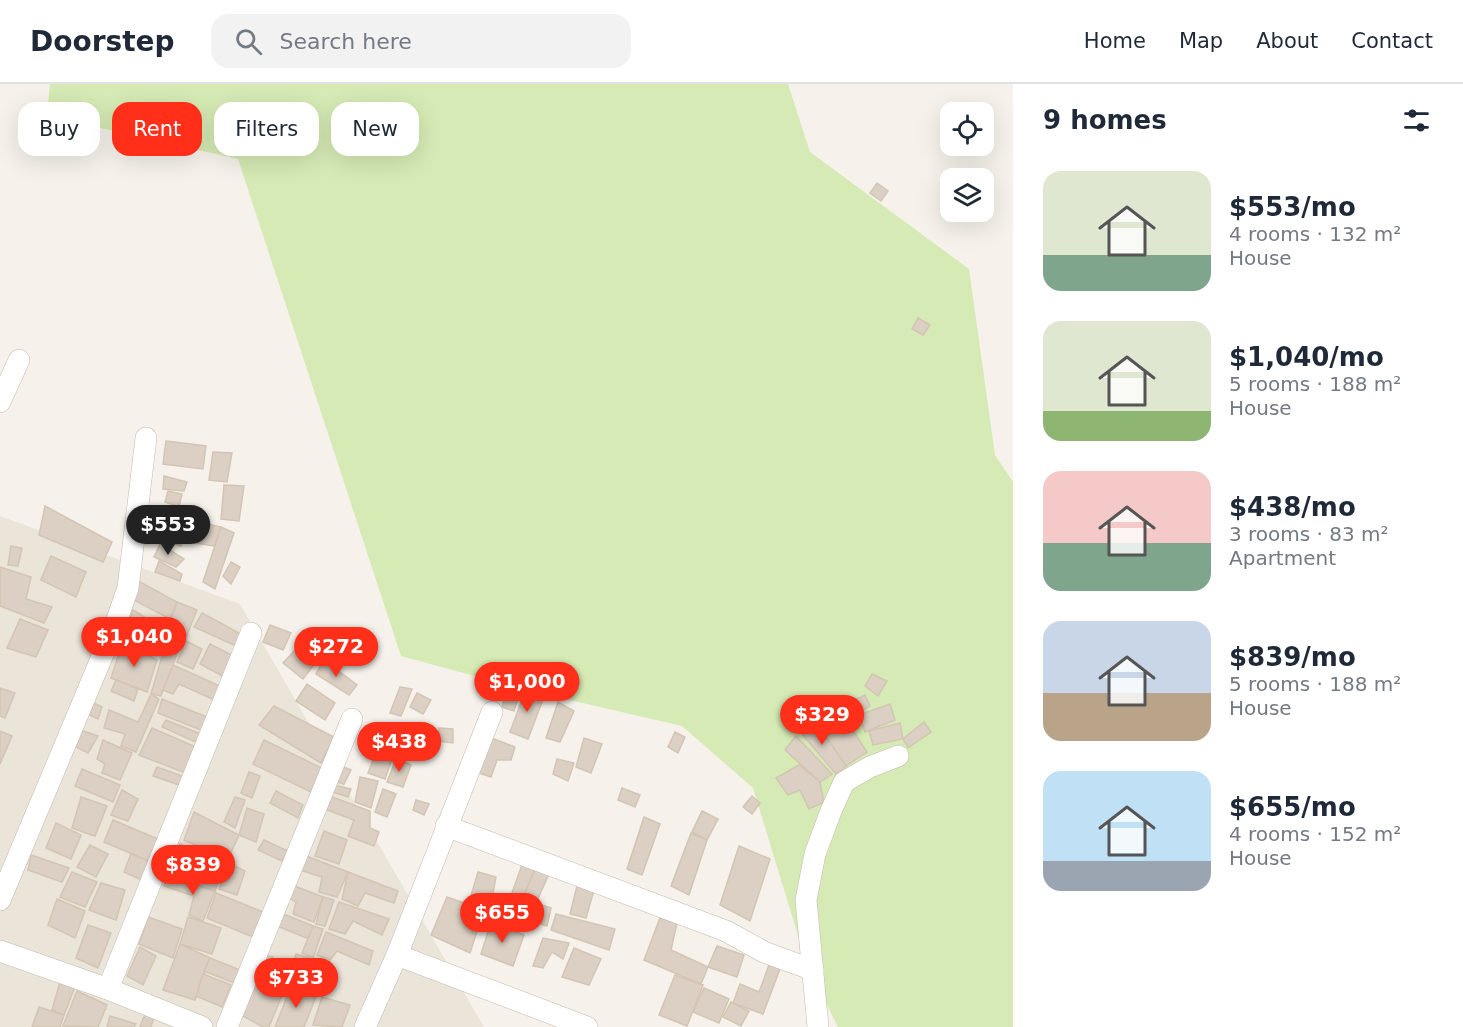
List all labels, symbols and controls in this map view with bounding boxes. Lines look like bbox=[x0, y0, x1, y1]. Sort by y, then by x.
search box bbox=[211, 14, 631, 68]
text: Doorstep bbox=[30, 25, 175, 58]
icon: search bbox=[232, 25, 265, 58]
text: Search here bbox=[280, 29, 412, 54]
text: Home bbox=[1084, 29, 1146, 53]
text: Map bbox=[1179, 29, 1223, 53]
text: About bbox=[1256, 29, 1318, 53]
text: Contact bbox=[1351, 29, 1433, 53]
chip: Buy bbox=[18, 102, 100, 156]
chip: Rent bbox=[112, 102, 202, 156]
chip: Filters bbox=[214, 102, 319, 156]
chip: New bbox=[331, 102, 419, 156]
map controls bbox=[940, 102, 994, 222]
button: locate bbox=[940, 102, 994, 156]
icon: filters bbox=[1400, 104, 1433, 137]
text: 9 homes bbox=[1043, 105, 1167, 135]
button: layers bbox=[940, 168, 994, 222]
text: $553/mo bbox=[1229, 192, 1356, 222]
icon: home bbox=[1091, 195, 1163, 267]
text: 4 rooms · 132 m² bbox=[1229, 222, 1401, 246]
text: House bbox=[1229, 246, 1292, 270]
text: $1,040/mo bbox=[1229, 342, 1384, 372]
icon: home bbox=[1091, 345, 1163, 417]
text: 5 rooms · 188 m² bbox=[1229, 372, 1401, 396]
text: House bbox=[1229, 396, 1292, 420]
text: $438/mo bbox=[1229, 492, 1356, 522]
icon: home bbox=[1091, 495, 1163, 567]
pin: $553 bbox=[132, 505, 204, 556]
text: $553 bbox=[140, 512, 196, 536]
text: 3 rooms · 83 m² bbox=[1229, 522, 1389, 546]
text: Apartment bbox=[1229, 546, 1336, 570]
pin: $1,040 bbox=[85, 617, 183, 668]
text: $1,040 bbox=[95, 624, 173, 648]
pin: $272 bbox=[300, 627, 372, 678]
text: $272 bbox=[308, 634, 364, 658]
text: $839/mo bbox=[1229, 642, 1356, 672]
icon: home bbox=[1091, 645, 1163, 717]
pin: $1,000 bbox=[478, 662, 576, 713]
text: $1,000 bbox=[488, 669, 566, 693]
text: 5 rooms · 188 m² bbox=[1229, 672, 1401, 696]
pin: $329 bbox=[786, 695, 858, 746]
text: House bbox=[1229, 696, 1292, 720]
text: $329 bbox=[794, 702, 850, 726]
pin: $438 bbox=[363, 722, 435, 773]
text: $438 bbox=[371, 729, 427, 753]
text: $655/mo bbox=[1229, 792, 1356, 822]
icon: home bbox=[1091, 795, 1163, 867]
text: 4 rooms · 152 m² bbox=[1229, 822, 1401, 846]
pin: $839 bbox=[157, 845, 229, 896]
text: House bbox=[1229, 846, 1292, 870]
text: $839 bbox=[165, 852, 221, 876]
pin: $655 bbox=[466, 893, 538, 944]
text: $655 bbox=[474, 900, 530, 924]
pin: $733 bbox=[260, 958, 332, 1009]
text: $733 bbox=[268, 965, 324, 989]

